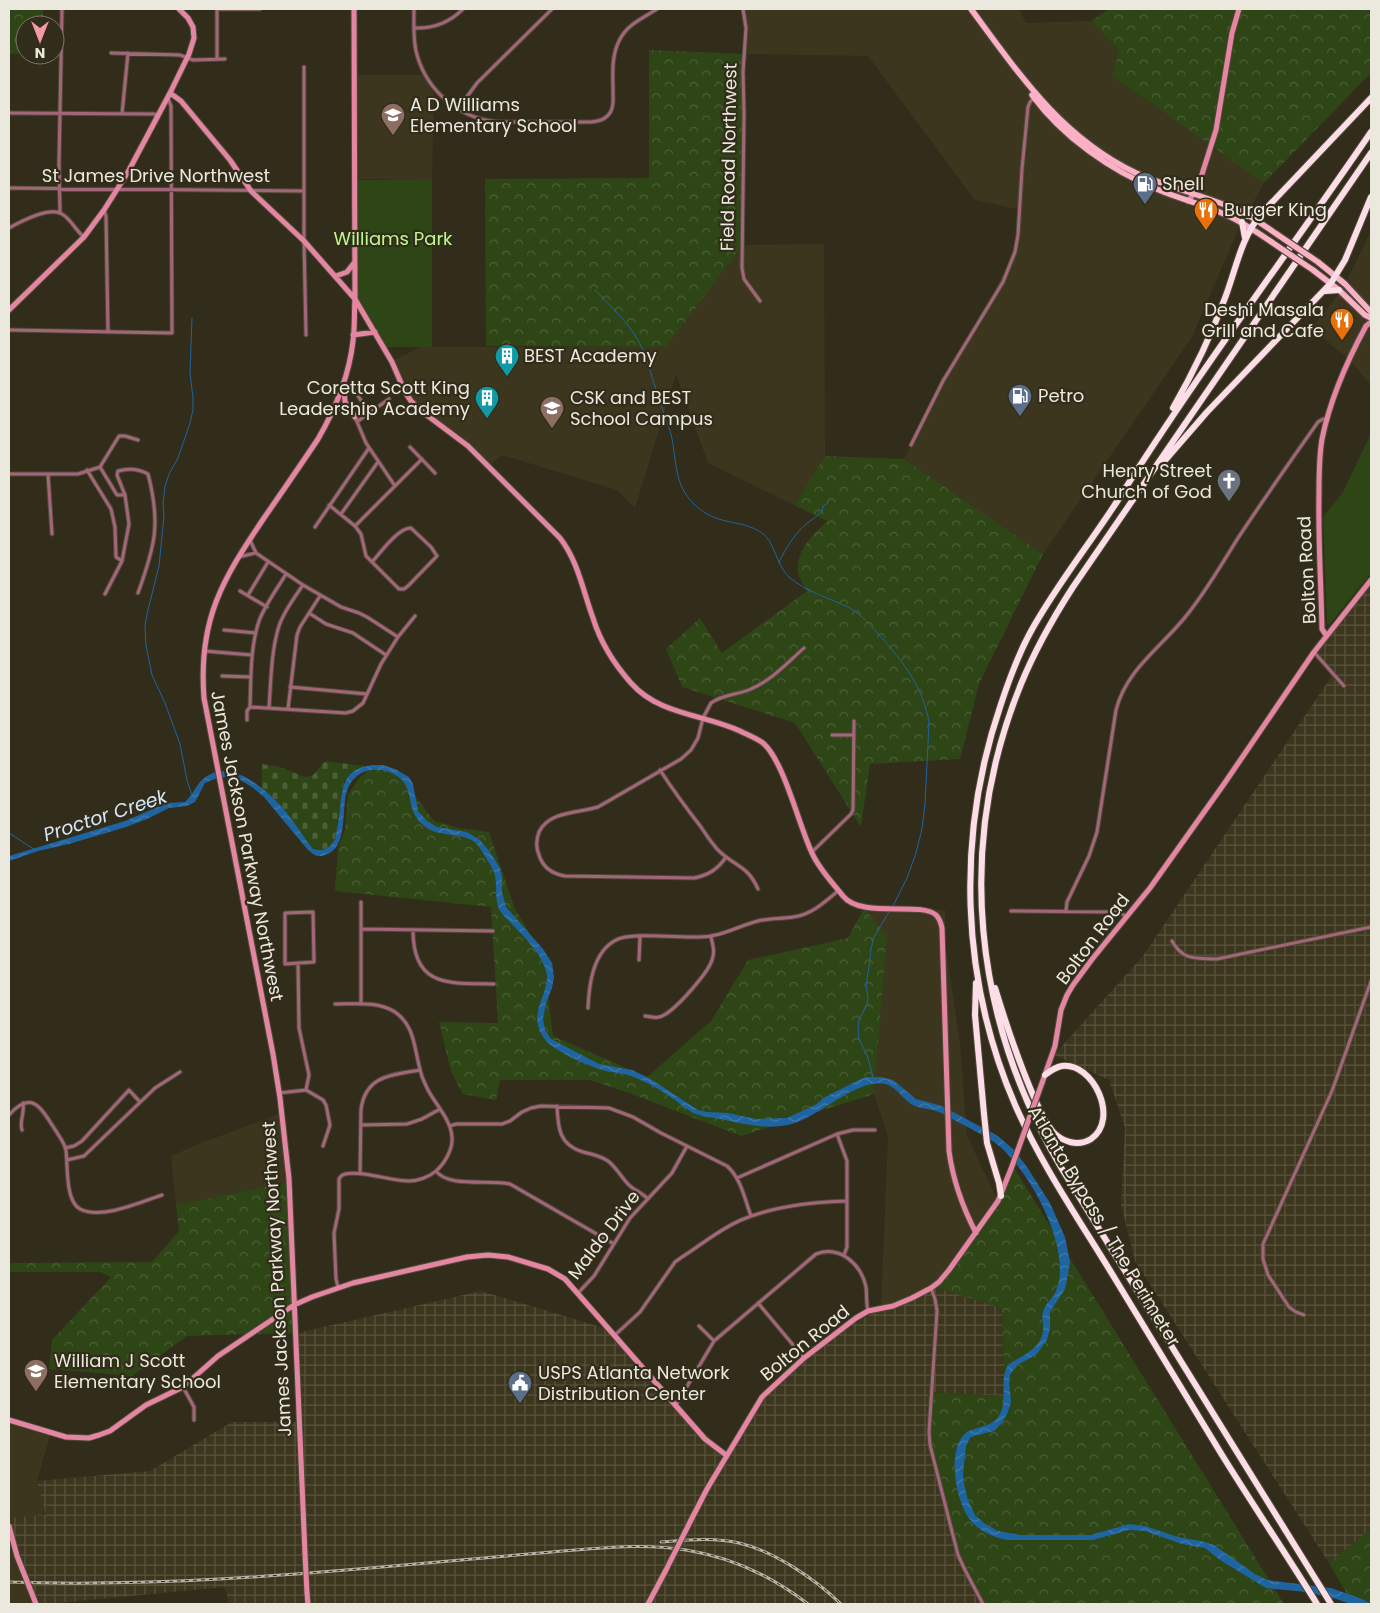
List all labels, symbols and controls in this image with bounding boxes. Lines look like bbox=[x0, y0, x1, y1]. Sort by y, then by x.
north arrow bbox=[15, 15, 65, 65]
text: N bbox=[35, 43, 45, 63]
street label: Field Road Northwest bbox=[714, 63, 743, 251]
place label: A D Williams Elementary School bbox=[410, 92, 577, 138]
school or university icon: A D Williams Elementary School bbox=[380, 102, 406, 136]
street label: St James Drive Northwest bbox=[42, 163, 270, 188]
fuel station icon: Shell bbox=[1132, 171, 1158, 205]
place label: Shell bbox=[1162, 171, 1204, 196]
restaurant icon: Burger King bbox=[1193, 197, 1219, 231]
place label: Burger King bbox=[1224, 197, 1327, 222]
park label: Williams Park bbox=[334, 226, 453, 251]
place label: Deshi Masala Grill and Cafe bbox=[1201, 297, 1324, 343]
restaurant icon: Deshi Masala Grill and Cafe bbox=[1329, 307, 1355, 341]
building icon: BEST Academy bbox=[494, 343, 520, 377]
place label: BEST Academy bbox=[524, 343, 657, 368]
place label: Coretta Scott King Leadership Academy bbox=[279, 375, 470, 421]
fuel station icon: Petro bbox=[1007, 383, 1033, 417]
place label: Petro bbox=[1038, 383, 1084, 408]
building icon: Coretta Scott King Leadership Academy bbox=[474, 385, 500, 419]
place label: CSK and BEST School Campus bbox=[570, 385, 713, 431]
school or university icon: CSK and BEST School Campus bbox=[539, 395, 565, 429]
place label: Henry Street Church of God bbox=[1081, 458, 1212, 504]
church icon: Henry Street Church of God bbox=[1216, 468, 1242, 502]
street label: Bolton Road bbox=[1291, 515, 1322, 625]
street label: James Jackson Parkway Northwest bbox=[205, 688, 290, 1003]
water label: Proctor Creek bbox=[40, 782, 172, 848]
street label: Bolton Road bbox=[1050, 888, 1135, 989]
street label: Atlanta Bypass / The Perimeter bbox=[1022, 1101, 1187, 1351]
street label: James Jackson Parkway Northwest bbox=[256, 1121, 297, 1437]
street label: Maldo Drive bbox=[562, 1185, 645, 1284]
street label: Bolton Road bbox=[755, 1299, 855, 1386]
place label: William J Scott Elementary School bbox=[54, 1348, 221, 1394]
school or university icon: William J Scott Elementary School bbox=[23, 1358, 49, 1392]
place label: USPS Atlanta Network Distribution Center bbox=[538, 1360, 730, 1406]
public building icon: USPS Atlanta Network Distribution Center bbox=[507, 1370, 533, 1404]

